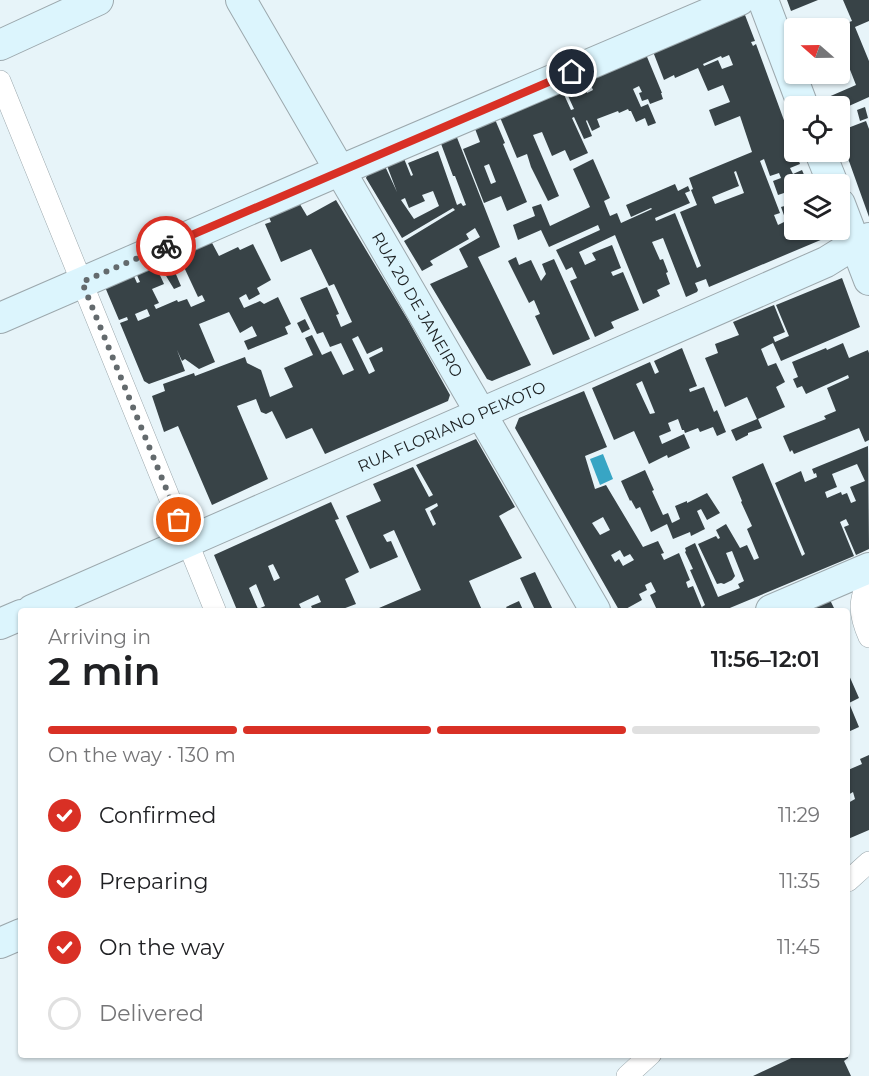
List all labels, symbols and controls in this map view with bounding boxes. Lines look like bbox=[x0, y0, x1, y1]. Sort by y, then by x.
north arrow bbox=[784, 18, 850, 84]
map controls bbox=[784, 18, 850, 240]
pin bbox=[546, 46, 597, 97]
icon: home bbox=[555, 55, 588, 88]
button: locate bbox=[784, 96, 850, 162]
button: layers bbox=[784, 174, 850, 240]
courier bbox=[136, 216, 196, 276]
street label: RUA 20 DE JANEIRO bbox=[368, 229, 467, 381]
icon: bike bbox=[150, 230, 183, 263]
street label: RUA FLORIANO PEIXOTO bbox=[355, 377, 549, 476]
pin bbox=[153, 494, 204, 545]
icon: bag bbox=[162, 503, 195, 536]
text: Arriving in bbox=[48, 625, 151, 649]
text: 11:56–12:01 bbox=[711, 646, 820, 673]
text: 2 min bbox=[48, 647, 161, 695]
text: On the way · 130 m bbox=[48, 743, 236, 767]
icon: check bbox=[48, 799, 81, 832]
text: Confirmed bbox=[99, 802, 216, 829]
text: 11:29 bbox=[778, 803, 820, 827]
icon: check bbox=[48, 865, 81, 898]
text: Preparing bbox=[99, 868, 208, 895]
text: 11:35 bbox=[779, 869, 820, 893]
icon: check bbox=[48, 931, 81, 964]
text: On the way bbox=[99, 934, 224, 961]
text: 11:45 bbox=[777, 935, 820, 959]
text: Delivered bbox=[99, 1000, 204, 1027]

